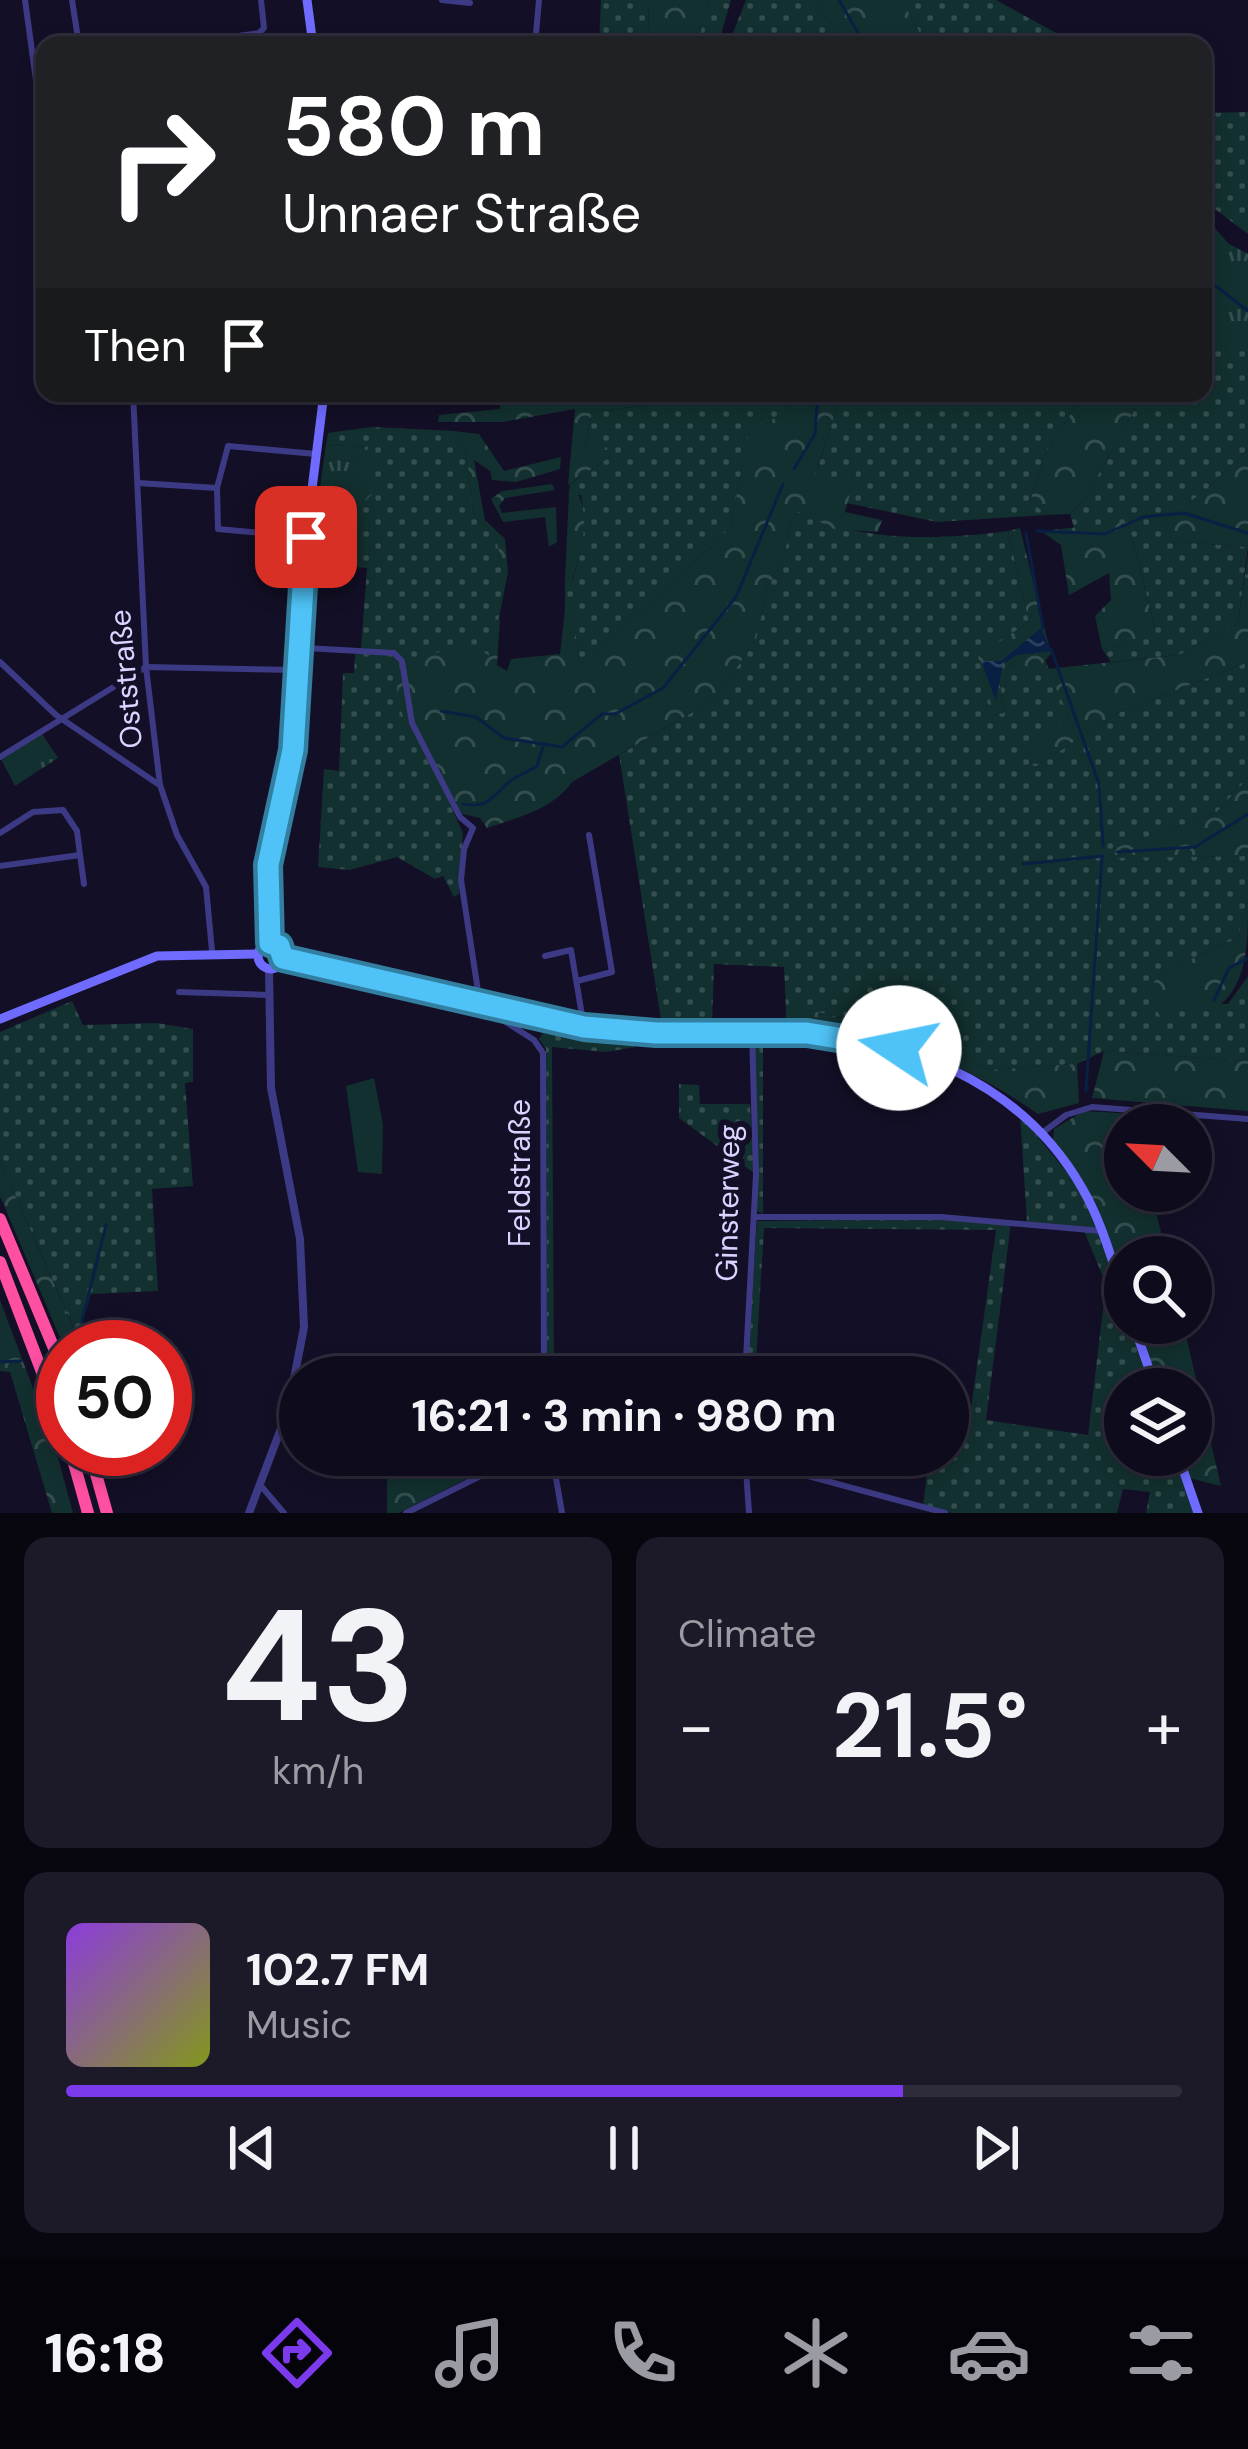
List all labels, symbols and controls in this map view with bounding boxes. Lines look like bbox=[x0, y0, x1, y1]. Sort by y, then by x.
text: 580 m bbox=[282, 72, 545, 181]
icon: right bbox=[84, 84, 240, 240]
text: Unnaer Straße bbox=[282, 178, 641, 249]
icon: arrive bbox=[211, 312, 277, 378]
text: Then bbox=[84, 316, 187, 375]
pin bbox=[255, 486, 357, 588]
icon: arrive bbox=[273, 504, 339, 570]
street label: Oststraße bbox=[100, 608, 151, 750]
position arrow bbox=[836, 985, 962, 1111]
street label: Feldstraße bbox=[500, 1099, 539, 1247]
north arrow bbox=[1104, 1104, 1212, 1212]
map controls bbox=[1104, 1104, 1212, 1476]
street label: Ginsterweg bbox=[707, 1124, 748, 1282]
button: search bbox=[1104, 1236, 1212, 1344]
speed limit sign: 50 bbox=[36, 1320, 192, 1476]
button: layers bbox=[1104, 1368, 1212, 1476]
text: 16:21 · 3 min · 980 m bbox=[411, 1386, 837, 1445]
text: 43 bbox=[220, 1565, 416, 1768]
text: Climate bbox=[678, 1608, 816, 1659]
text: 21.5° bbox=[832, 1668, 1028, 1785]
text: − bbox=[678, 1684, 714, 1769]
text: + bbox=[1146, 1684, 1182, 1769]
text: km/h bbox=[272, 1745, 364, 1796]
text: 102.7 FM bbox=[246, 1940, 429, 1999]
text: Music bbox=[246, 1999, 352, 2050]
icon: previous bbox=[219, 2115, 285, 2181]
icon: pause bbox=[591, 2115, 657, 2181]
icon: next bbox=[963, 2115, 1029, 2181]
icon: directions bbox=[255, 2311, 339, 2395]
icon: music bbox=[428, 2311, 512, 2395]
icon: phone bbox=[601, 2311, 685, 2395]
icon: climate bbox=[774, 2311, 858, 2395]
icon: car bbox=[947, 2311, 1031, 2395]
icon: filters bbox=[1119, 2311, 1203, 2395]
text: 16:18 bbox=[44, 2318, 166, 2389]

